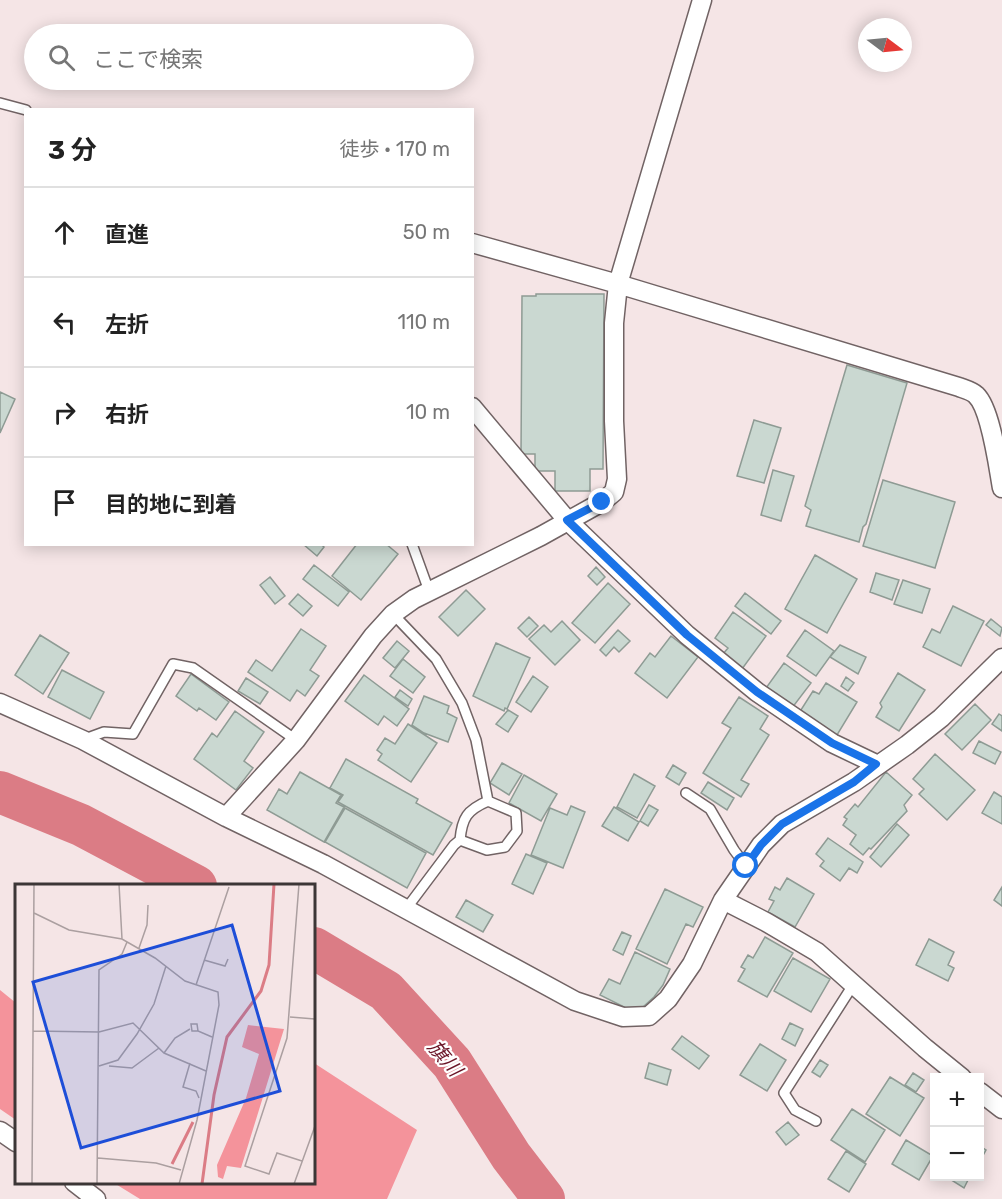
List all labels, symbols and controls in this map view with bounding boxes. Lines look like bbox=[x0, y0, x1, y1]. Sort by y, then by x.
north arrow bbox=[858, 18, 912, 72]
search box bbox=[24, 24, 474, 90]
icon: search bbox=[45, 41, 78, 74]
text: ここで検索 bbox=[93, 46, 203, 73]
text: 3 分 bbox=[48, 135, 97, 166]
text: 徒歩 · 170 m bbox=[339, 137, 450, 161]
icon: ahead bbox=[48, 216, 81, 249]
text: 50 m bbox=[403, 220, 450, 244]
text: 直進 bbox=[105, 221, 149, 248]
icon: left bbox=[48, 306, 81, 339]
text: 110 m bbox=[398, 310, 450, 334]
text: 左折 bbox=[105, 311, 149, 338]
icon: right bbox=[48, 396, 81, 429]
text: 10 m bbox=[406, 400, 450, 424]
text: 右折 bbox=[105, 401, 149, 428]
icon: arrive bbox=[48, 486, 81, 519]
route end bbox=[588, 488, 614, 514]
text: 目的地に到着 bbox=[105, 491, 237, 518]
route start bbox=[732, 852, 758, 878]
inset map bbox=[15, 884, 315, 1184]
water label: 旗川 bbox=[423, 1035, 468, 1083]
map controls bbox=[930, 1073, 984, 1181]
button: + bbox=[930, 1073, 984, 1127]
button: − bbox=[930, 1127, 984, 1181]

